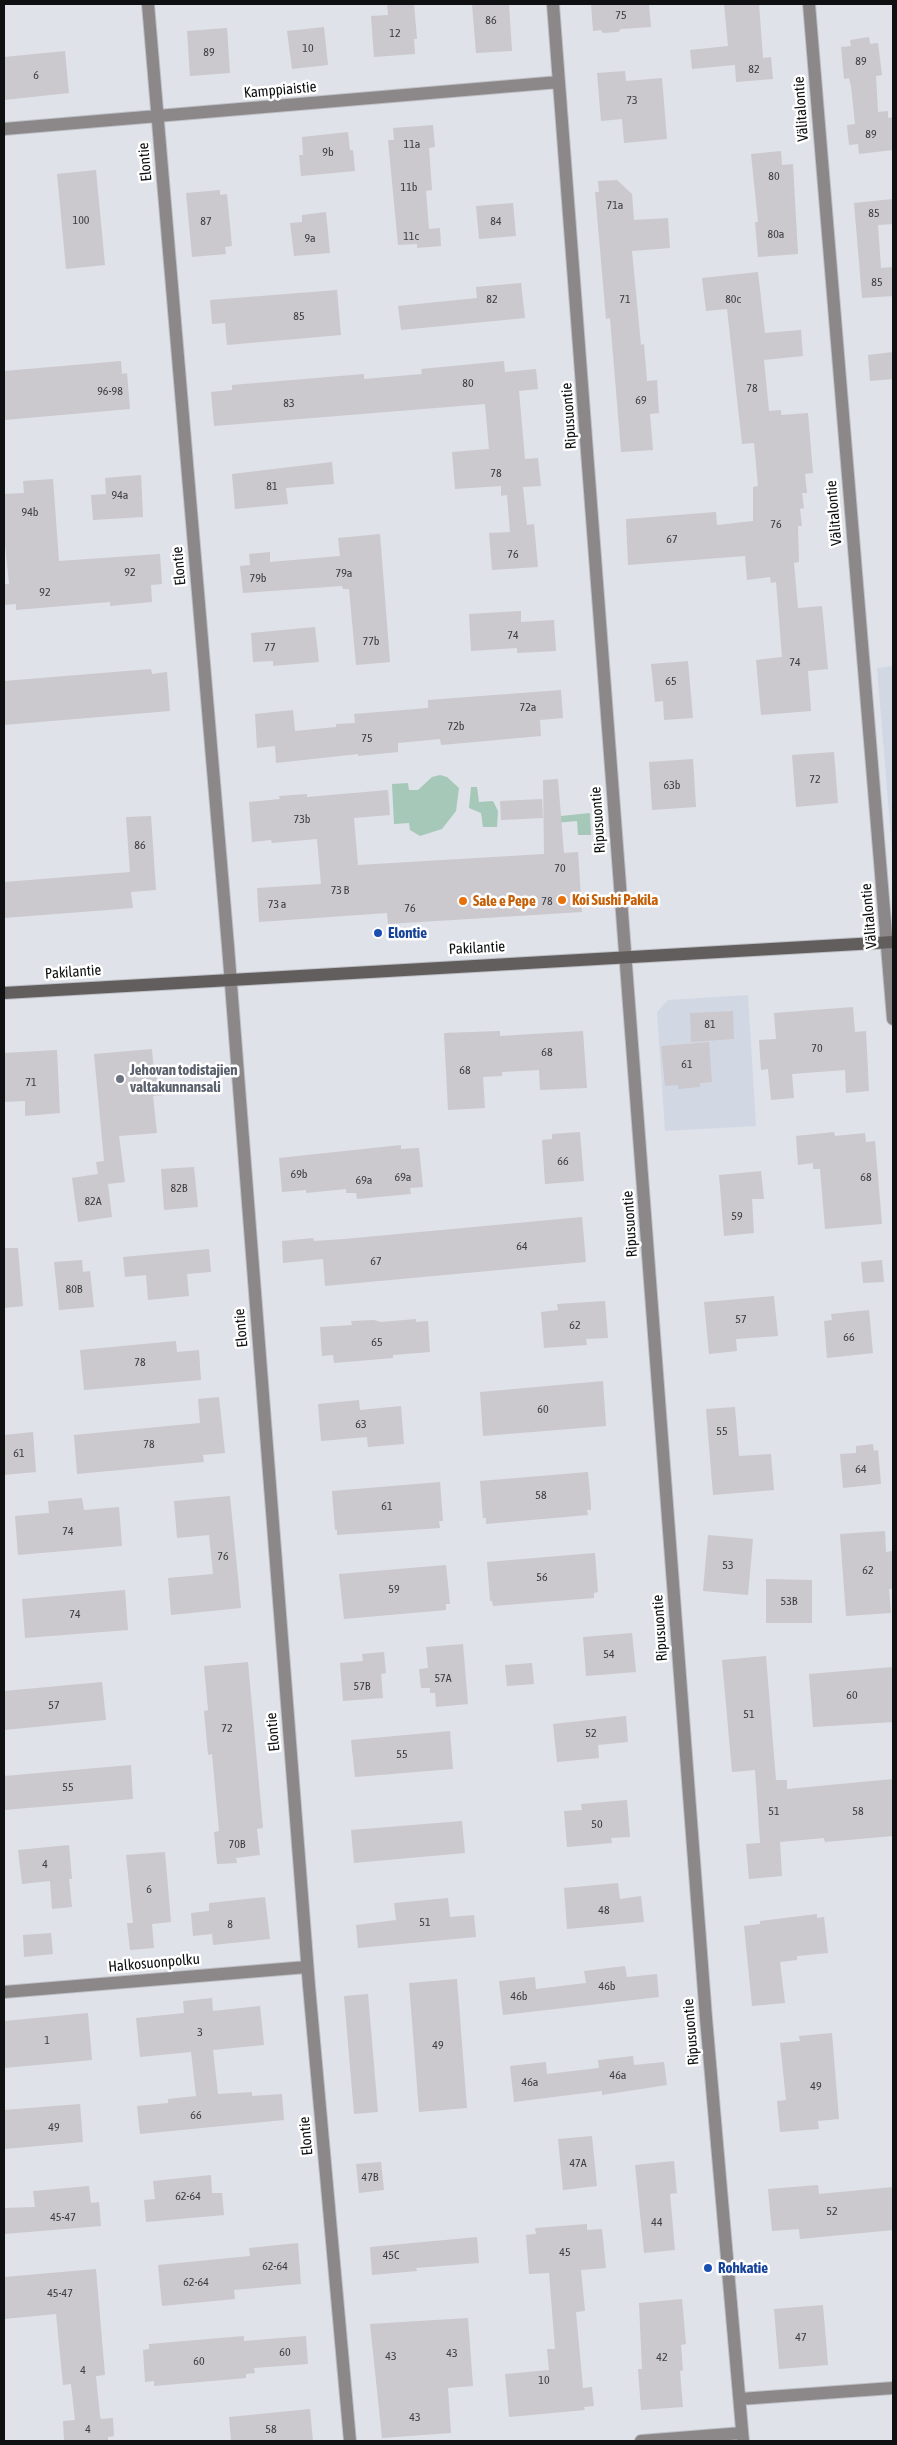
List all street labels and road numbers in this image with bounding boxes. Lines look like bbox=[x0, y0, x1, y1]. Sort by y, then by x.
street label: Välitalontie bbox=[790, 76, 812, 142]
street label: Kamppiaistie bbox=[243, 78, 317, 102]
street label: Elontie bbox=[134, 142, 156, 182]
street label: Ripusuontie bbox=[558, 382, 580, 450]
street label: Välitalontie bbox=[822, 480, 846, 546]
street label: Elontie bbox=[168, 546, 190, 586]
street label: Ripusuontie bbox=[587, 786, 609, 854]
street label: Välitalontie bbox=[857, 883, 881, 949]
street label: Pakilantie bbox=[448, 938, 506, 958]
street label: Pakilantie bbox=[44, 961, 102, 983]
street label: Ripusuontie bbox=[619, 1190, 641, 1258]
street label: Elontie bbox=[230, 1308, 252, 1348]
street label: Ripusuontie bbox=[649, 1594, 671, 1662]
street label: Elontie bbox=[262, 1712, 284, 1752]
street label: Halkosuonpolku bbox=[107, 1950, 201, 1976]
street label: Ripusuontie bbox=[679, 1998, 703, 2066]
street label: Elontie bbox=[295, 2116, 317, 2156]

